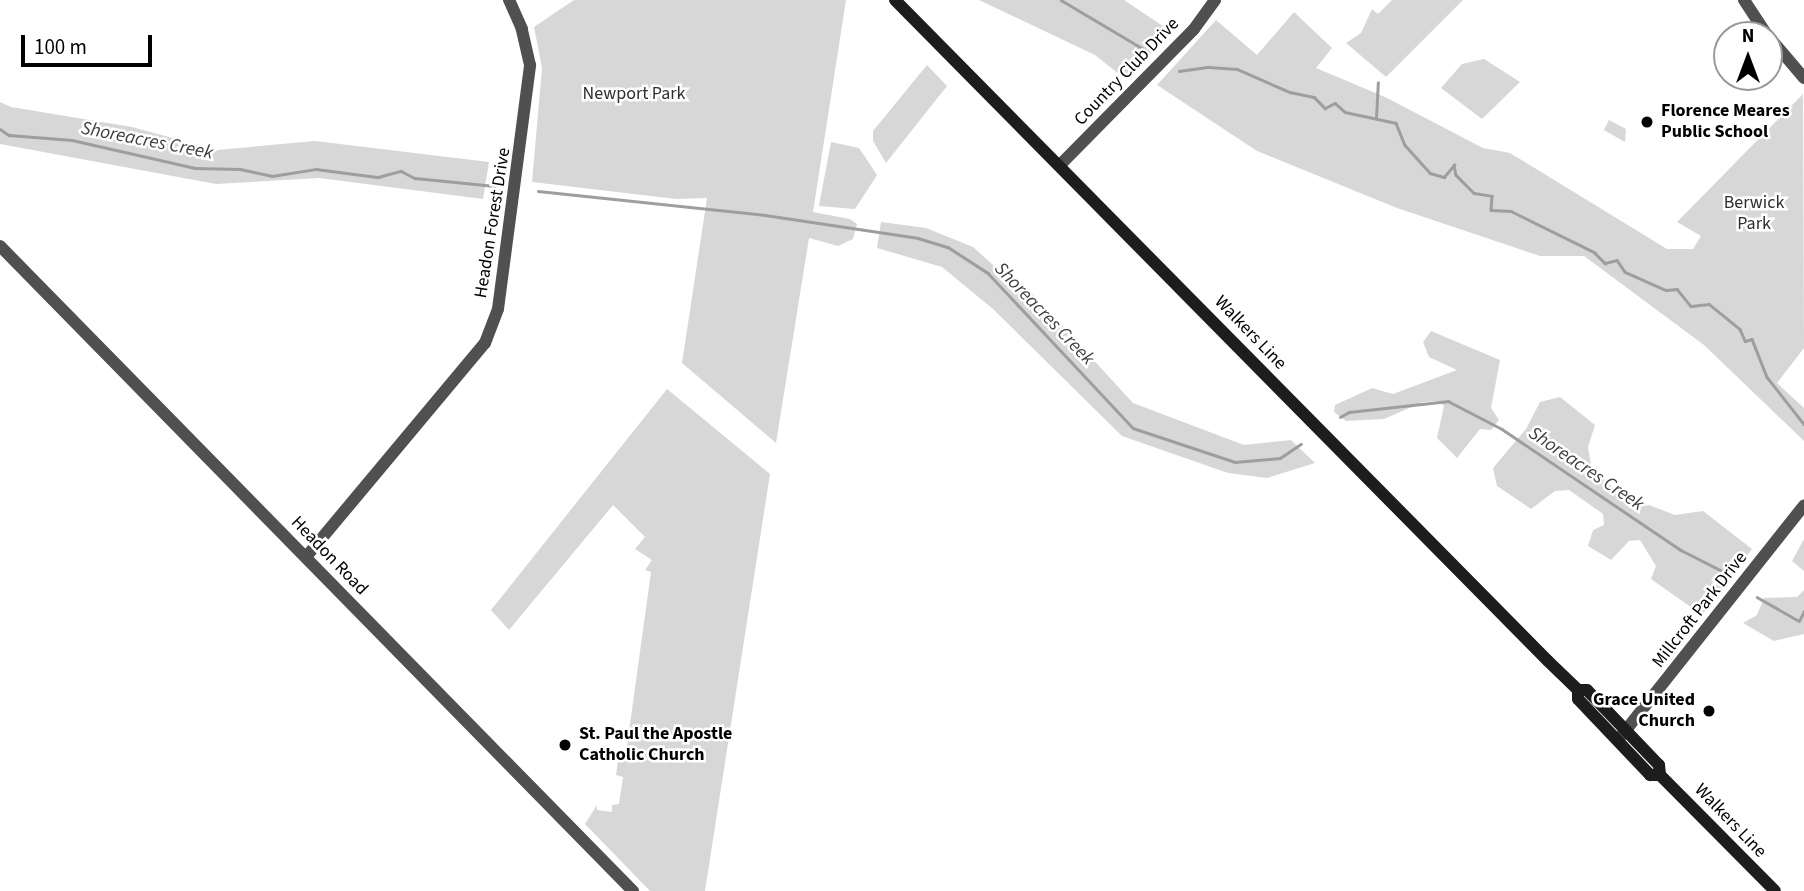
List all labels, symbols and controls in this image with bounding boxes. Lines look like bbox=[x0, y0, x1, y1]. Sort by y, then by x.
street label: Country Club Drive bbox=[1070, 14, 1184, 130]
scale bar bbox=[24, 21, 156, 65]
north arrow bbox=[1713, 21, 1783, 91]
text: N bbox=[1742, 23, 1754, 50]
text: 100 m bbox=[34, 32, 87, 62]
park label: Newport Park bbox=[583, 83, 685, 105]
place label: Florence Meares Public School bbox=[1661, 101, 1790, 144]
marker: Florence Meares Public School bbox=[1639, 114, 1655, 130]
water label: Shoreacres Creek bbox=[79, 117, 215, 165]
street label: Headon Forest Drive bbox=[470, 146, 516, 300]
park label: Berwick Park bbox=[1724, 193, 1784, 235]
water label: Shoreacres Creek bbox=[989, 258, 1099, 370]
street label: Walkers Line bbox=[1209, 292, 1291, 374]
water label: Shoreacres Creek bbox=[1524, 422, 1648, 516]
street label: Headon Road bbox=[286, 512, 372, 600]
street label: Millcroft Park Drive bbox=[1648, 548, 1752, 672]
place label: Grace United Church bbox=[1593, 690, 1695, 732]
marker: Grace United Church bbox=[1701, 703, 1717, 719]
place label: St. Paul the Apostle Catholic Church bbox=[579, 724, 732, 766]
marker: St. Paul the Apostle Catholic Church bbox=[557, 737, 573, 753]
street label: Walkers Line bbox=[1689, 780, 1771, 862]

